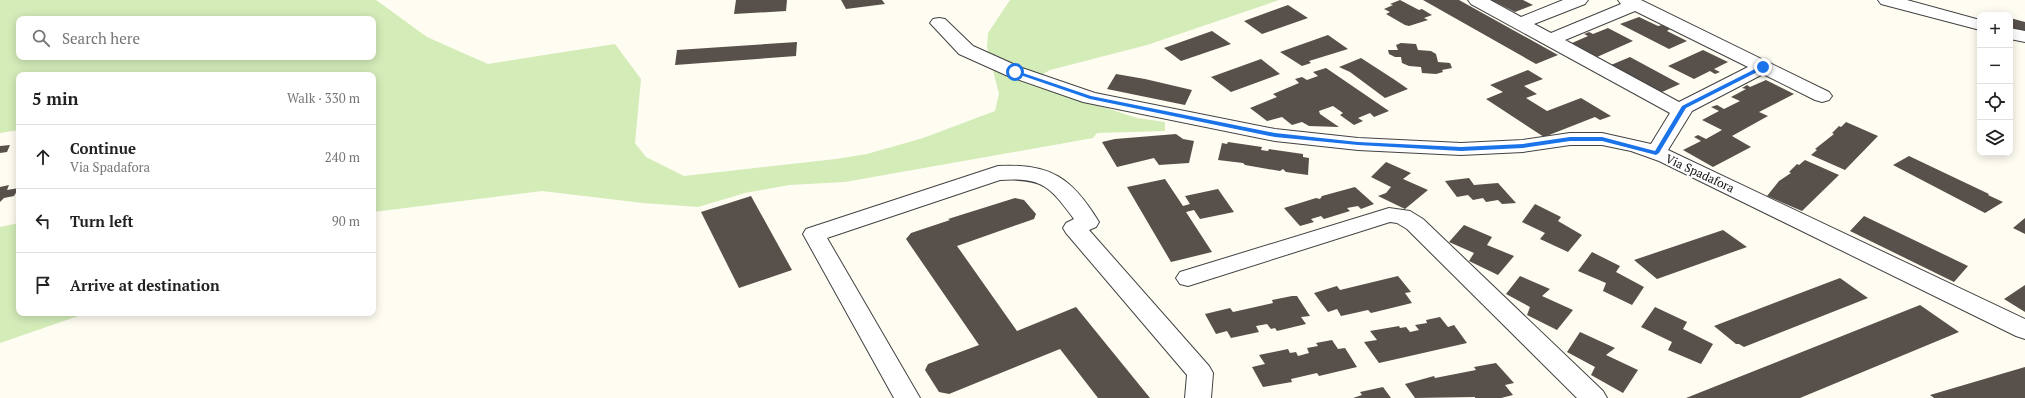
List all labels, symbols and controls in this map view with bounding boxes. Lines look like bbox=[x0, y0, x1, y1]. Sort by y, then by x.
map controls bbox=[1977, 12, 2013, 156]
button: + bbox=[1977, 12, 2013, 48]
search box bbox=[16, 16, 376, 60]
icon: search bbox=[30, 27, 52, 49]
text: Search here bbox=[62, 28, 140, 48]
button: − bbox=[1977, 48, 2013, 84]
route end bbox=[1754, 58, 1772, 76]
route start bbox=[1006, 63, 1024, 81]
button: locate bbox=[1977, 84, 2013, 120]
text: 5 min bbox=[32, 87, 79, 110]
text: Walk · 330 m bbox=[287, 89, 360, 107]
button: layers bbox=[1977, 120, 2013, 156]
text: Continue bbox=[70, 138, 136, 158]
icon: ahead bbox=[32, 146, 54, 168]
text: 240 m bbox=[325, 148, 360, 166]
street label: Via Spadafora bbox=[1663, 151, 1737, 195]
text: Via Spadafora bbox=[70, 158, 150, 176]
icon: left bbox=[32, 210, 54, 232]
text: Turn left bbox=[70, 211, 134, 231]
text: 90 m bbox=[332, 212, 360, 230]
icon: arrive bbox=[32, 274, 54, 296]
text: Arrive at destination bbox=[70, 275, 220, 295]

